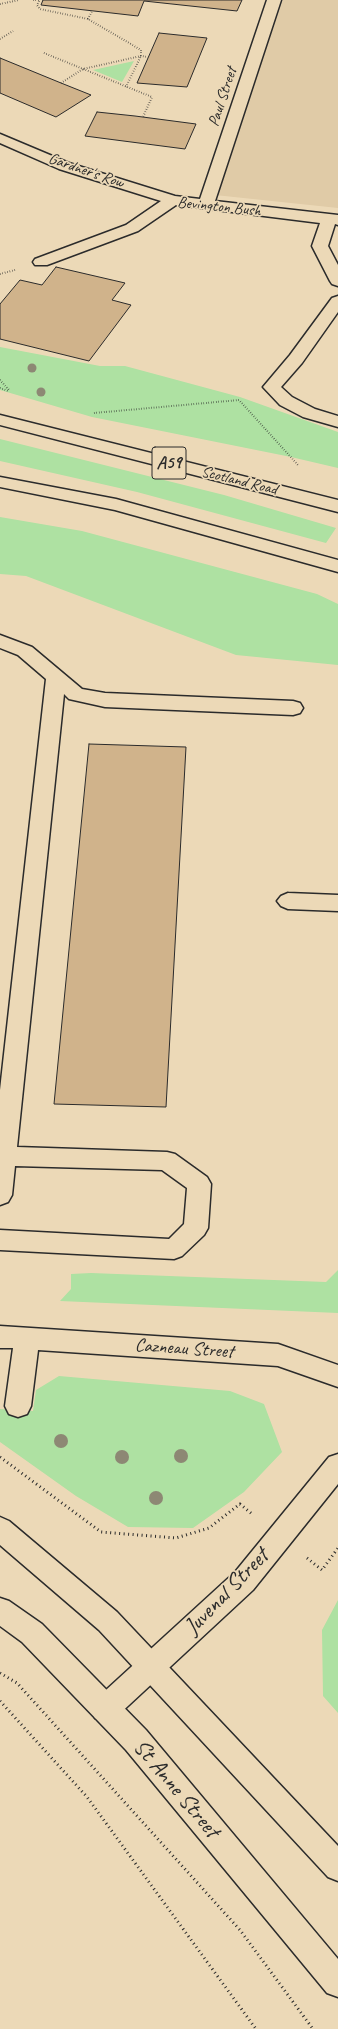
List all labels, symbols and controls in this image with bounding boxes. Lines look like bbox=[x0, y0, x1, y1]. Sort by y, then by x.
street label: Paul Street bbox=[204, 65, 242, 129]
street label: Gardner's Row bbox=[46, 149, 126, 193]
street label: Bevington Bush bbox=[176, 193, 262, 221]
road number: A59 bbox=[152, 447, 186, 479]
street label: Scotland Road bbox=[199, 462, 279, 500]
street label: Cazneau Street bbox=[134, 1334, 234, 1364]
street label: Juvenal Street bbox=[179, 1543, 275, 1641]
street label: St Anne Street bbox=[127, 1734, 225, 1844]

